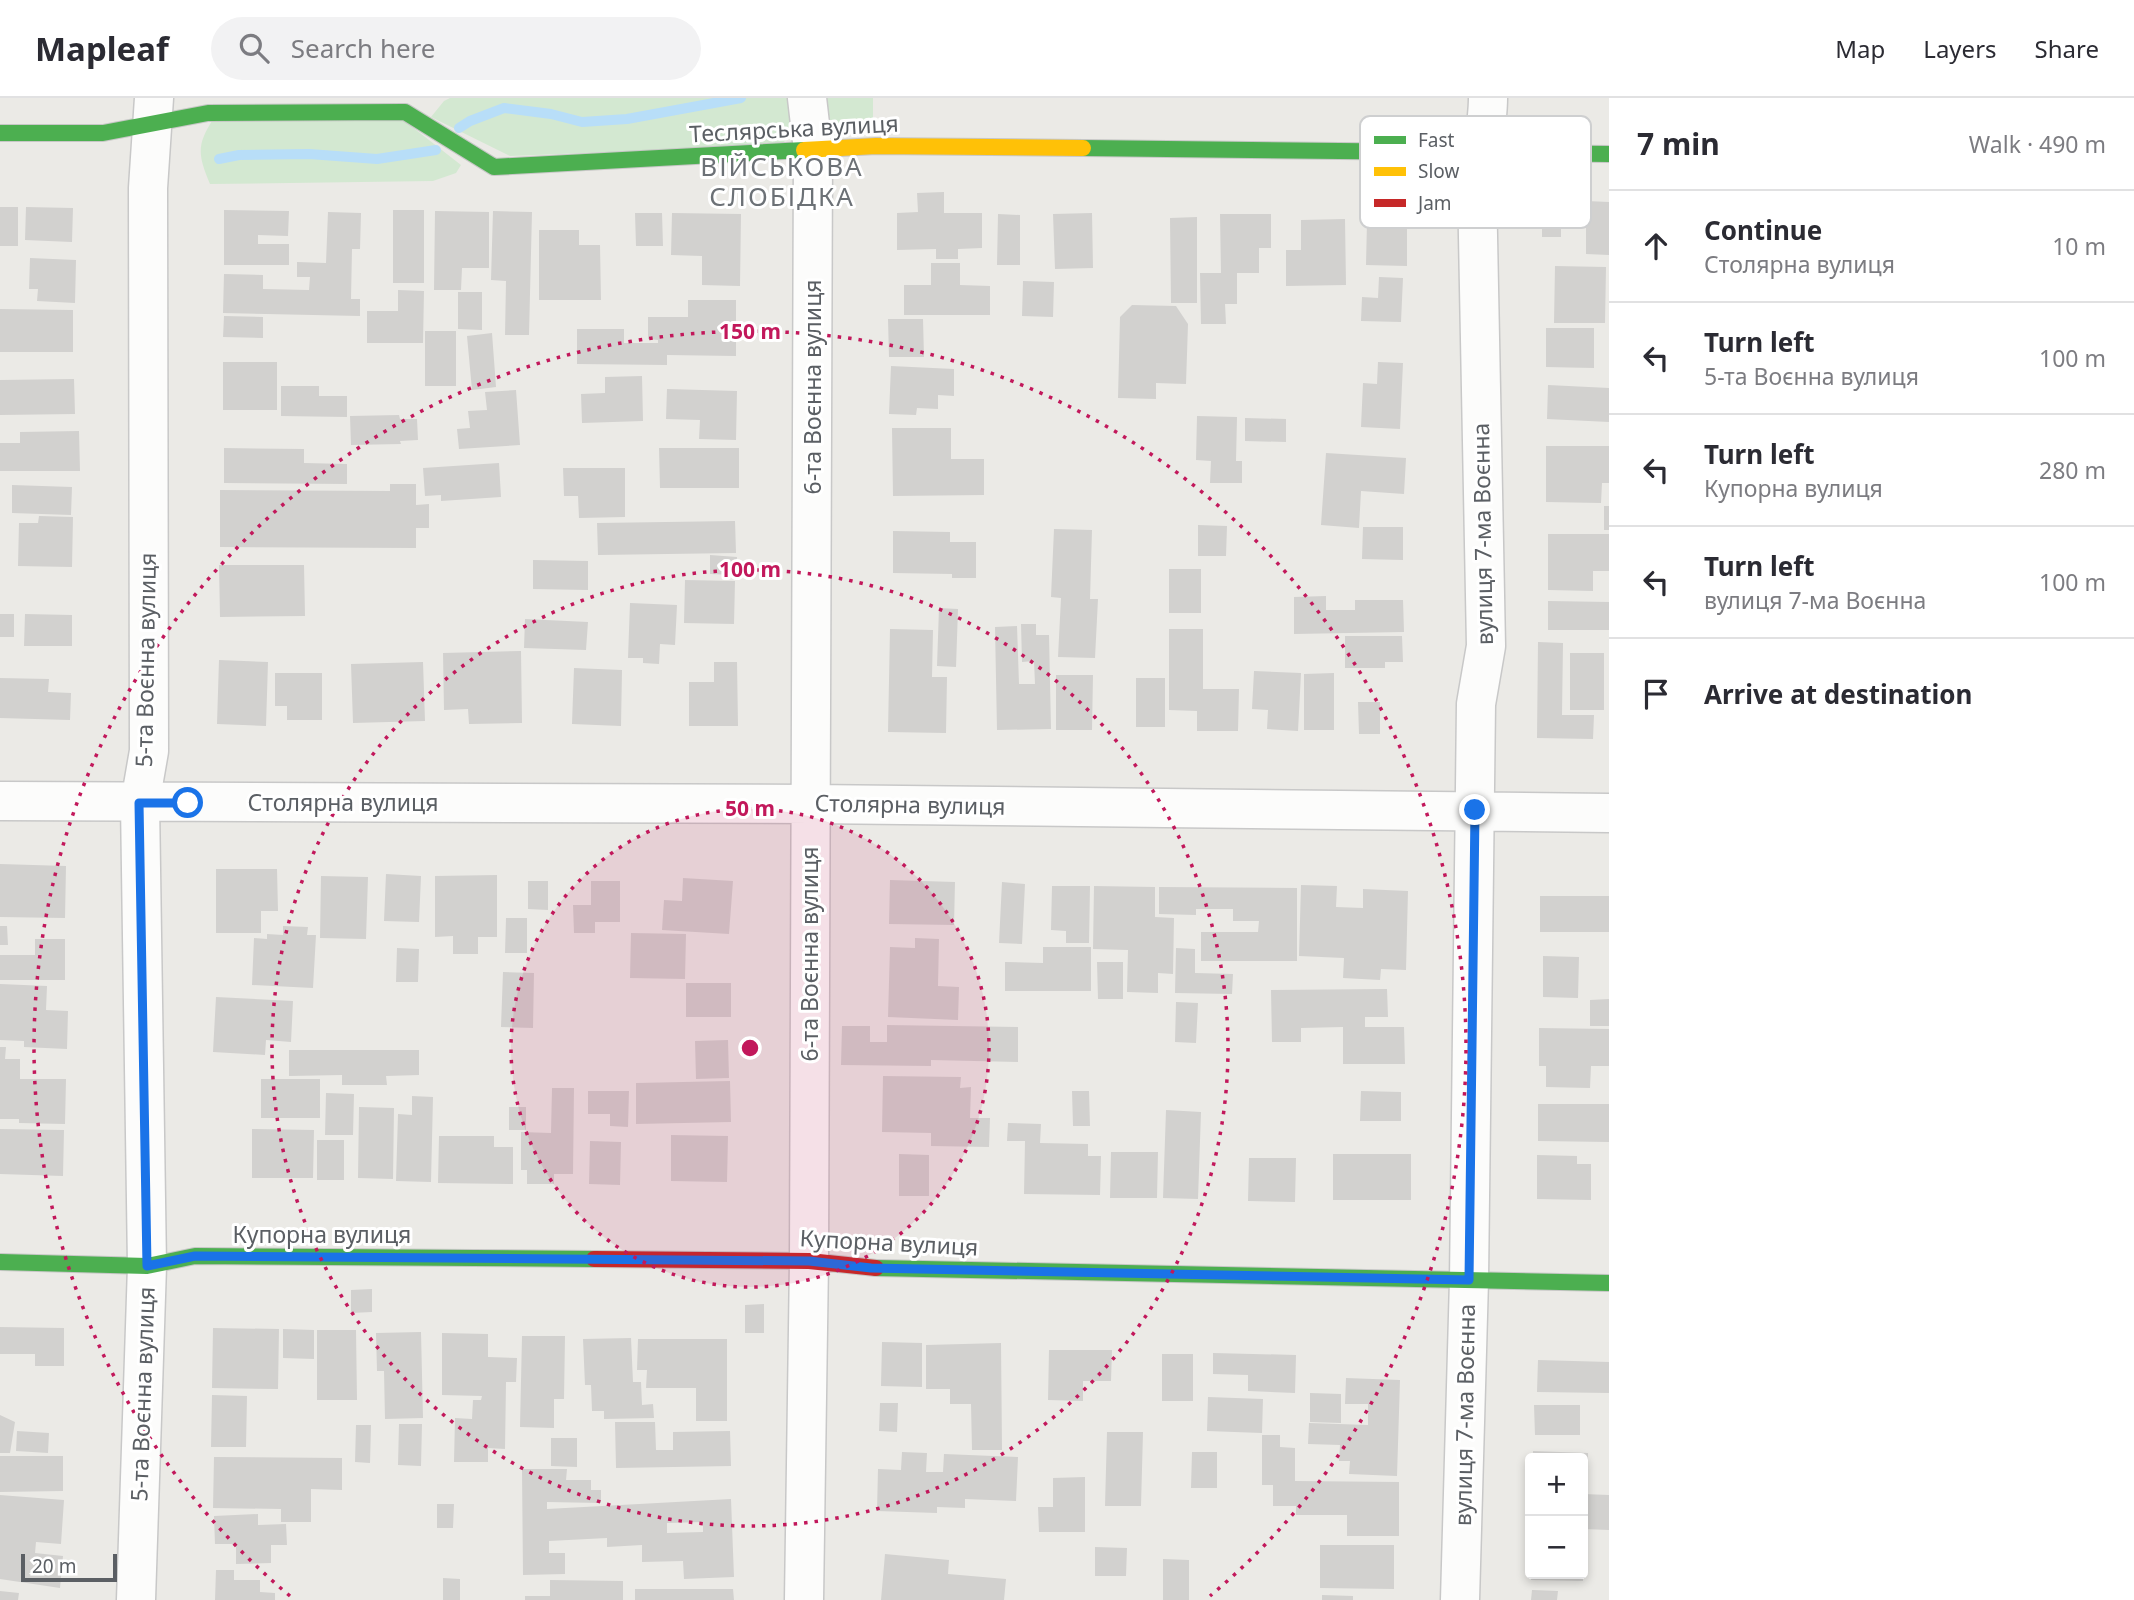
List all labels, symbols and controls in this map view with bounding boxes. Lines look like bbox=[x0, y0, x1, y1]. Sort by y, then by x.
search box bbox=[211, 17, 701, 80]
text: Mapleaf bbox=[35, 26, 169, 71]
icon: search bbox=[235, 29, 273, 67]
text: Search here bbox=[291, 30, 436, 66]
text: Map bbox=[1835, 32, 1885, 65]
text: Layers bbox=[1923, 32, 1997, 65]
text: Share bbox=[2035, 32, 2099, 65]
street label: Теслярська вулиця bbox=[689, 107, 899, 149]
legend bbox=[1360, 116, 1591, 228]
text: 7 min bbox=[1637, 123, 1720, 164]
text: Fast bbox=[1418, 127, 1455, 153]
text: Walk · 490 m bbox=[1969, 128, 2106, 160]
district label: ВІЙСЬКОВА СЛОБІДКА bbox=[700, 148, 864, 214]
text: Slow bbox=[1418, 158, 1459, 184]
text: Jam bbox=[1416, 190, 1452, 216]
text: Continue bbox=[1704, 212, 1822, 248]
icon: ahead bbox=[1637, 227, 1675, 265]
text: 10 m bbox=[2052, 230, 2106, 262]
text: Столярна вулиця bbox=[1704, 248, 1895, 280]
street label: 6-та Воєнна вулиця bbox=[796, 280, 828, 494]
text: 150 m bbox=[719, 317, 781, 345]
text: Turn left bbox=[1704, 324, 1815, 360]
icon: left bbox=[1637, 339, 1675, 377]
text: 100 m bbox=[2039, 342, 2106, 374]
text: 5-та Воєнна вулиця bbox=[1704, 360, 1919, 392]
street label: вулиця 7-ма Воєнна bbox=[1464, 423, 1500, 645]
text: Turn left bbox=[1704, 436, 1815, 472]
icon: left bbox=[1637, 451, 1675, 489]
text: 280 m bbox=[2039, 454, 2106, 486]
text: Купорна вулиця bbox=[1704, 472, 1883, 504]
text: Turn left bbox=[1704, 548, 1815, 584]
street label: 5-та Воєнна вулиця bbox=[127, 552, 163, 768]
text: 100 m bbox=[719, 555, 781, 583]
icon: left bbox=[1637, 563, 1675, 601]
text: 100 m bbox=[2039, 566, 2106, 598]
text: вулиця 7-ма Воєнна bbox=[1704, 584, 1926, 616]
icon: arrive bbox=[1637, 675, 1675, 713]
text: Arrive at destination bbox=[1704, 676, 1973, 712]
street label: Столярна вулиця bbox=[248, 786, 438, 818]
street label: Столярна вулиця bbox=[814, 786, 1006, 822]
route start bbox=[172, 787, 203, 818]
text: 50 m bbox=[725, 794, 775, 822]
route end bbox=[1459, 794, 1490, 825]
street label: 6-та Воєнна вулиця bbox=[793, 847, 825, 1061]
centre of rings bbox=[738, 1036, 762, 1060]
street label: Купорна вулиця bbox=[233, 1218, 411, 1250]
street label: Купорна вулиця bbox=[799, 1221, 979, 1263]
street label: 5-та Воєнна вулиця bbox=[122, 1286, 162, 1502]
street label: вулиця 7-ма Воєнна bbox=[1446, 1304, 1482, 1526]
map controls bbox=[1525, 1453, 1588, 1579]
button: + bbox=[1525, 1453, 1588, 1516]
button: − bbox=[1525, 1516, 1588, 1579]
scale bar bbox=[21, 1551, 117, 1583]
text: 20 m bbox=[32, 1553, 76, 1579]

